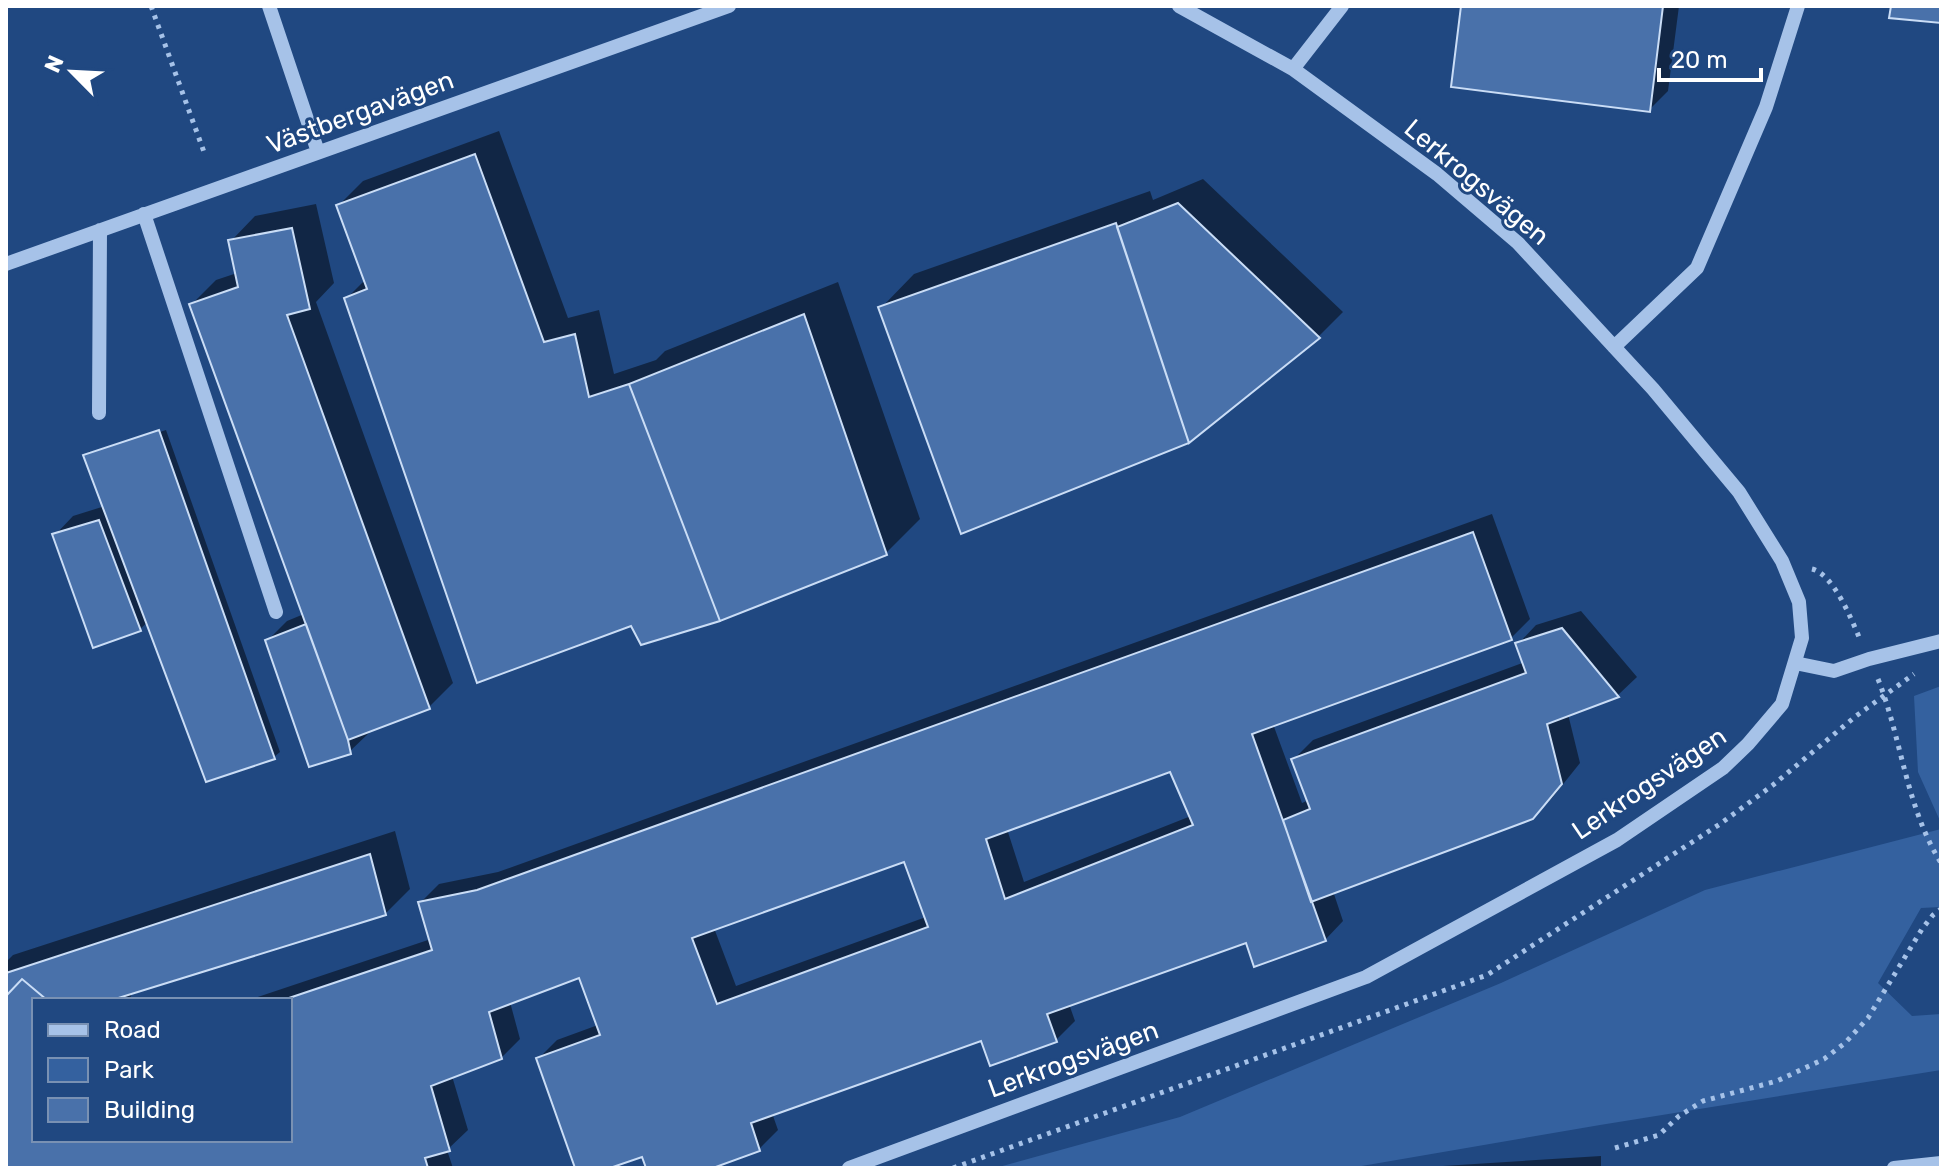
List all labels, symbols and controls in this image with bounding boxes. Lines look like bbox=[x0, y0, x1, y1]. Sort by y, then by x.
north arrow bbox=[32, 32, 112, 112]
scale bar bbox=[1659, 32, 1761, 82]
text: 20 m bbox=[1671, 46, 1728, 74]
text: N bbox=[39, 51, 70, 77]
street label: Västbergavägen bbox=[262, 64, 458, 161]
street label: Lerkrogsvägen bbox=[1398, 113, 1555, 252]
street label: Lerkrogsvägen bbox=[1566, 720, 1732, 846]
legend bbox=[32, 998, 292, 1142]
street label: Lerkrogsvägen bbox=[984, 1014, 1163, 1105]
text: Road bbox=[104, 1016, 161, 1044]
text: Park bbox=[104, 1056, 155, 1084]
text: Building bbox=[104, 1096, 195, 1124]

